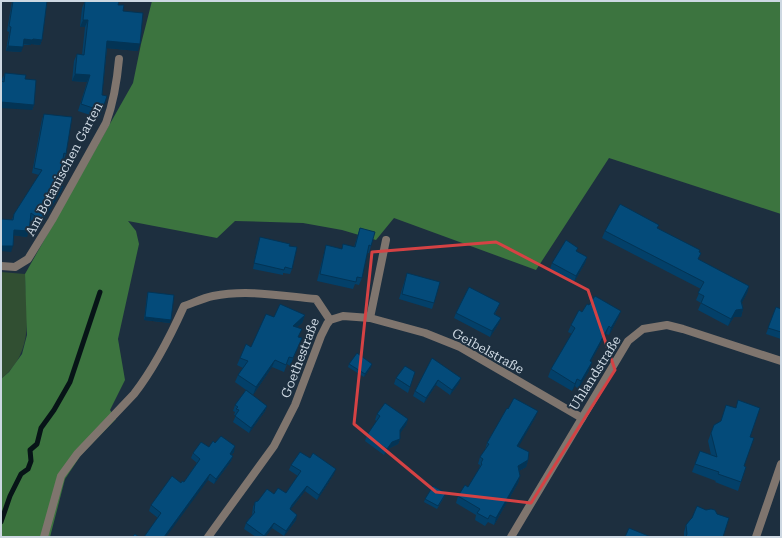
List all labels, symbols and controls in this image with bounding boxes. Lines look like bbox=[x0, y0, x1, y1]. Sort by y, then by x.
street label: Am Botanischen Garten bbox=[22, 99, 106, 238]
street label: Goethestraße bbox=[278, 316, 322, 400]
street label: Geibelstraße bbox=[450, 325, 526, 377]
street label: Uhlandstraße bbox=[566, 333, 624, 413]

